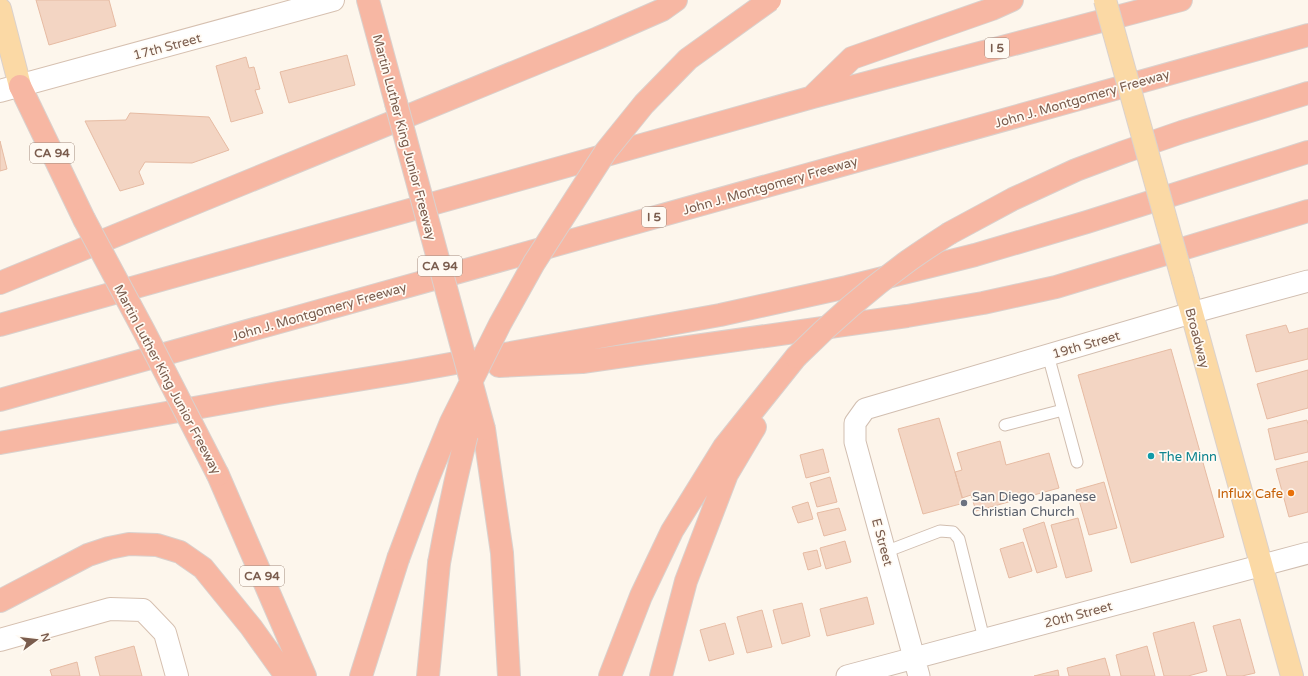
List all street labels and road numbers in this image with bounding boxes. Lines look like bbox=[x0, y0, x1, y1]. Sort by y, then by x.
street label: 17th Street bbox=[132, 30, 203, 64]
street label: Martin Luther King Junior Freeway bbox=[369, 33, 439, 242]
road number: I 5 bbox=[985, 38, 1009, 58]
street label: John J. Montgomery Freeway bbox=[993, 66, 1172, 132]
road number: CA 94 bbox=[30, 143, 74, 163]
street label: John J. Montgomery Freeway bbox=[681, 153, 860, 219]
road number: I 5 bbox=[642, 207, 666, 227]
road number: CA 94 bbox=[418, 256, 462, 276]
street label: John J. Montgomery Freeway bbox=[230, 279, 409, 345]
street label: Martin Luther King Junior Freeway bbox=[110, 282, 224, 477]
street label: Broadway bbox=[1181, 306, 1213, 370]
street label: 19th Street bbox=[1051, 328, 1122, 362]
street label: E Street bbox=[868, 517, 896, 568]
road number: CA 94 bbox=[240, 566, 284, 586]
street label: 20th Street bbox=[1043, 598, 1114, 632]

